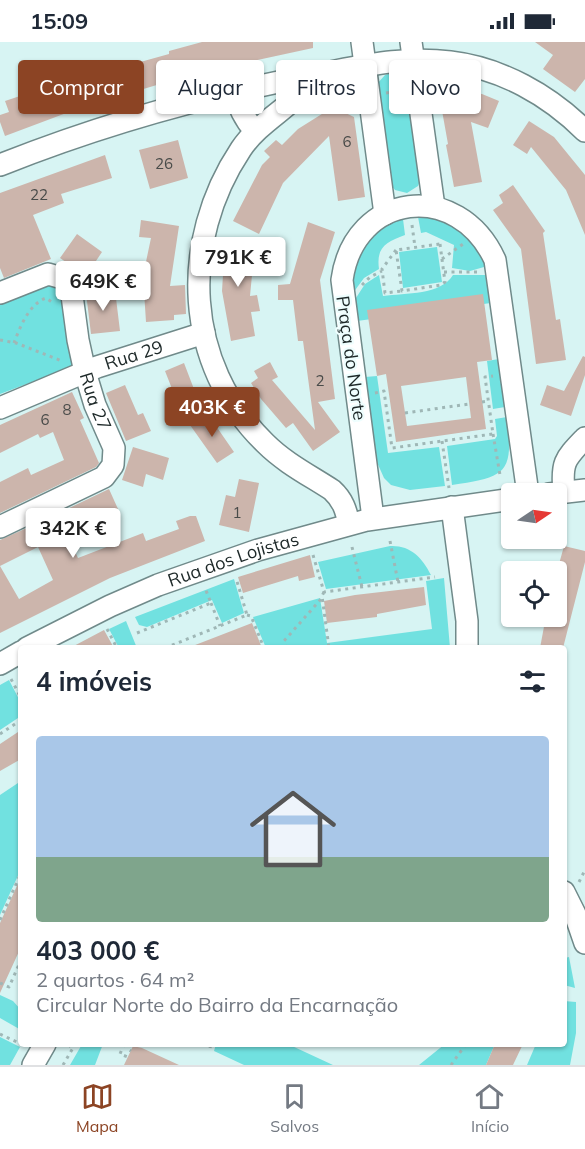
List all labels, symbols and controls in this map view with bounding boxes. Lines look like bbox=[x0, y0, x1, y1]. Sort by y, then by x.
text: 15:09 bbox=[30, 7, 88, 35]
chip: Comprar bbox=[18, 60, 144, 114]
chip: Alugar bbox=[156, 60, 264, 114]
chip: Filtros bbox=[276, 60, 377, 114]
chip: Novo bbox=[389, 60, 481, 114]
house number: 6 bbox=[342, 132, 352, 151]
house number: 26 bbox=[155, 154, 173, 173]
house number: 22 bbox=[30, 185, 48, 204]
pin: 791K € bbox=[189, 237, 287, 288]
text: 791K € bbox=[205, 244, 271, 269]
pin: 649K € bbox=[54, 261, 152, 312]
text: 649K € bbox=[70, 268, 136, 293]
street label: Praça do Norte bbox=[331, 294, 372, 422]
street label: Rua 29 bbox=[102, 335, 166, 375]
street label: Rua 27 bbox=[75, 370, 117, 434]
house number: 2 bbox=[315, 371, 325, 390]
pin: 403K € bbox=[163, 387, 261, 438]
text: 403K € bbox=[179, 394, 245, 419]
house number: 8 bbox=[62, 400, 72, 419]
house number: 6 bbox=[40, 410, 50, 429]
north arrow bbox=[501, 483, 567, 549]
map controls bbox=[501, 483, 567, 627]
house number: 1 bbox=[232, 503, 242, 522]
pin: 342K € bbox=[24, 508, 122, 559]
text: 342K € bbox=[40, 515, 106, 540]
street label: Rua dos Lojistas bbox=[165, 527, 301, 592]
button: locate bbox=[501, 561, 567, 627]
text: 4 imóveis bbox=[36, 665, 152, 698]
icon: filters bbox=[516, 665, 549, 698]
icon: home bbox=[239, 775, 347, 883]
text: 403 000 € bbox=[36, 934, 159, 967]
text: 2 quartos · 64 m² bbox=[36, 967, 194, 992]
text: Circular Norte do Bairro da Encarnação bbox=[36, 992, 398, 1017]
tab: Mapa bbox=[76, 1080, 118, 1136]
tab: Salvos bbox=[270, 1080, 319, 1136]
tab: Início bbox=[471, 1080, 509, 1136]

